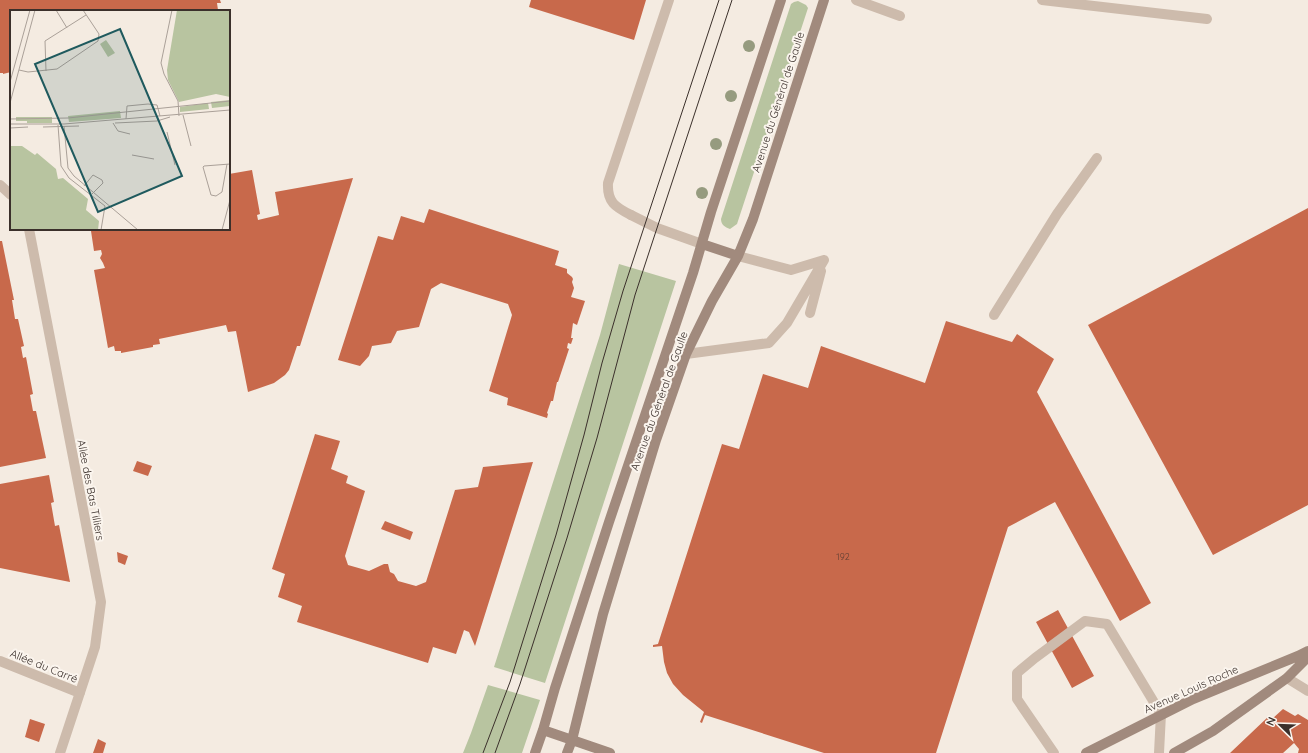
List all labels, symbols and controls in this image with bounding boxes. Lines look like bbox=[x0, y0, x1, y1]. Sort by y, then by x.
inset map bbox=[10, 10, 230, 230]
street label: Avenue du Général de Gaulle bbox=[749, 30, 807, 174]
street label: Avenue du Général de Gaulle bbox=[627, 329, 691, 473]
street label: Allée des Bas Tilliers bbox=[74, 438, 108, 542]
house number: 192 bbox=[836, 551, 850, 562]
street label: Allée du Carré bbox=[8, 646, 80, 686]
street label: Avenue Louis Roche bbox=[1142, 662, 1240, 716]
north arrow bbox=[1260, 705, 1300, 745]
text: N bbox=[1263, 715, 1279, 728]

